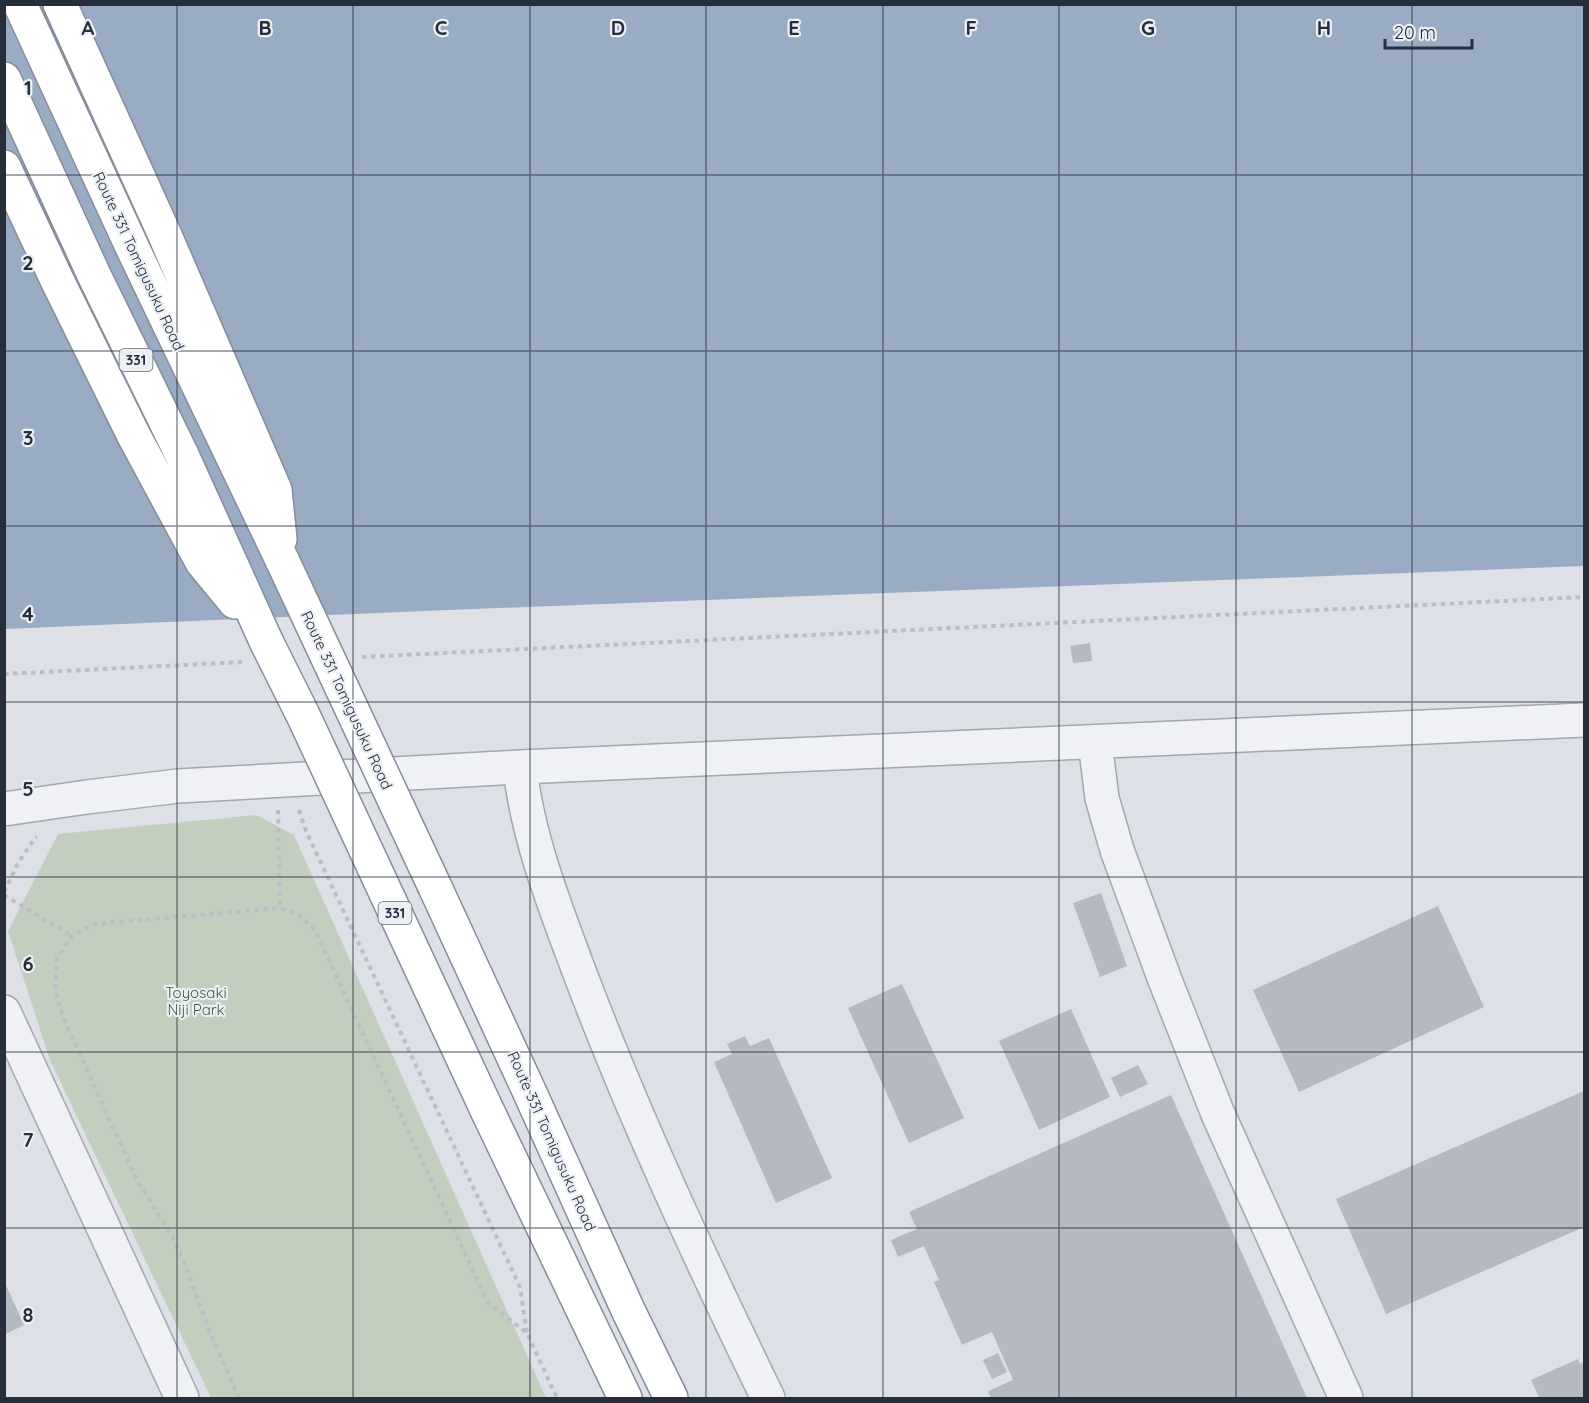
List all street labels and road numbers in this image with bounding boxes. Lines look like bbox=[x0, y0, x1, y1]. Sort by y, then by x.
street label: Route 331 Tomigusuku Road bbox=[89, 169, 189, 353]
road number: 331 bbox=[120, 349, 152, 371]
street label: Route 331 Tomigusuku Road bbox=[297, 608, 397, 792]
road number: 331 bbox=[378, 902, 412, 924]
street label: Route 331 Tomigusuku Road bbox=[504, 1048, 600, 1234]

